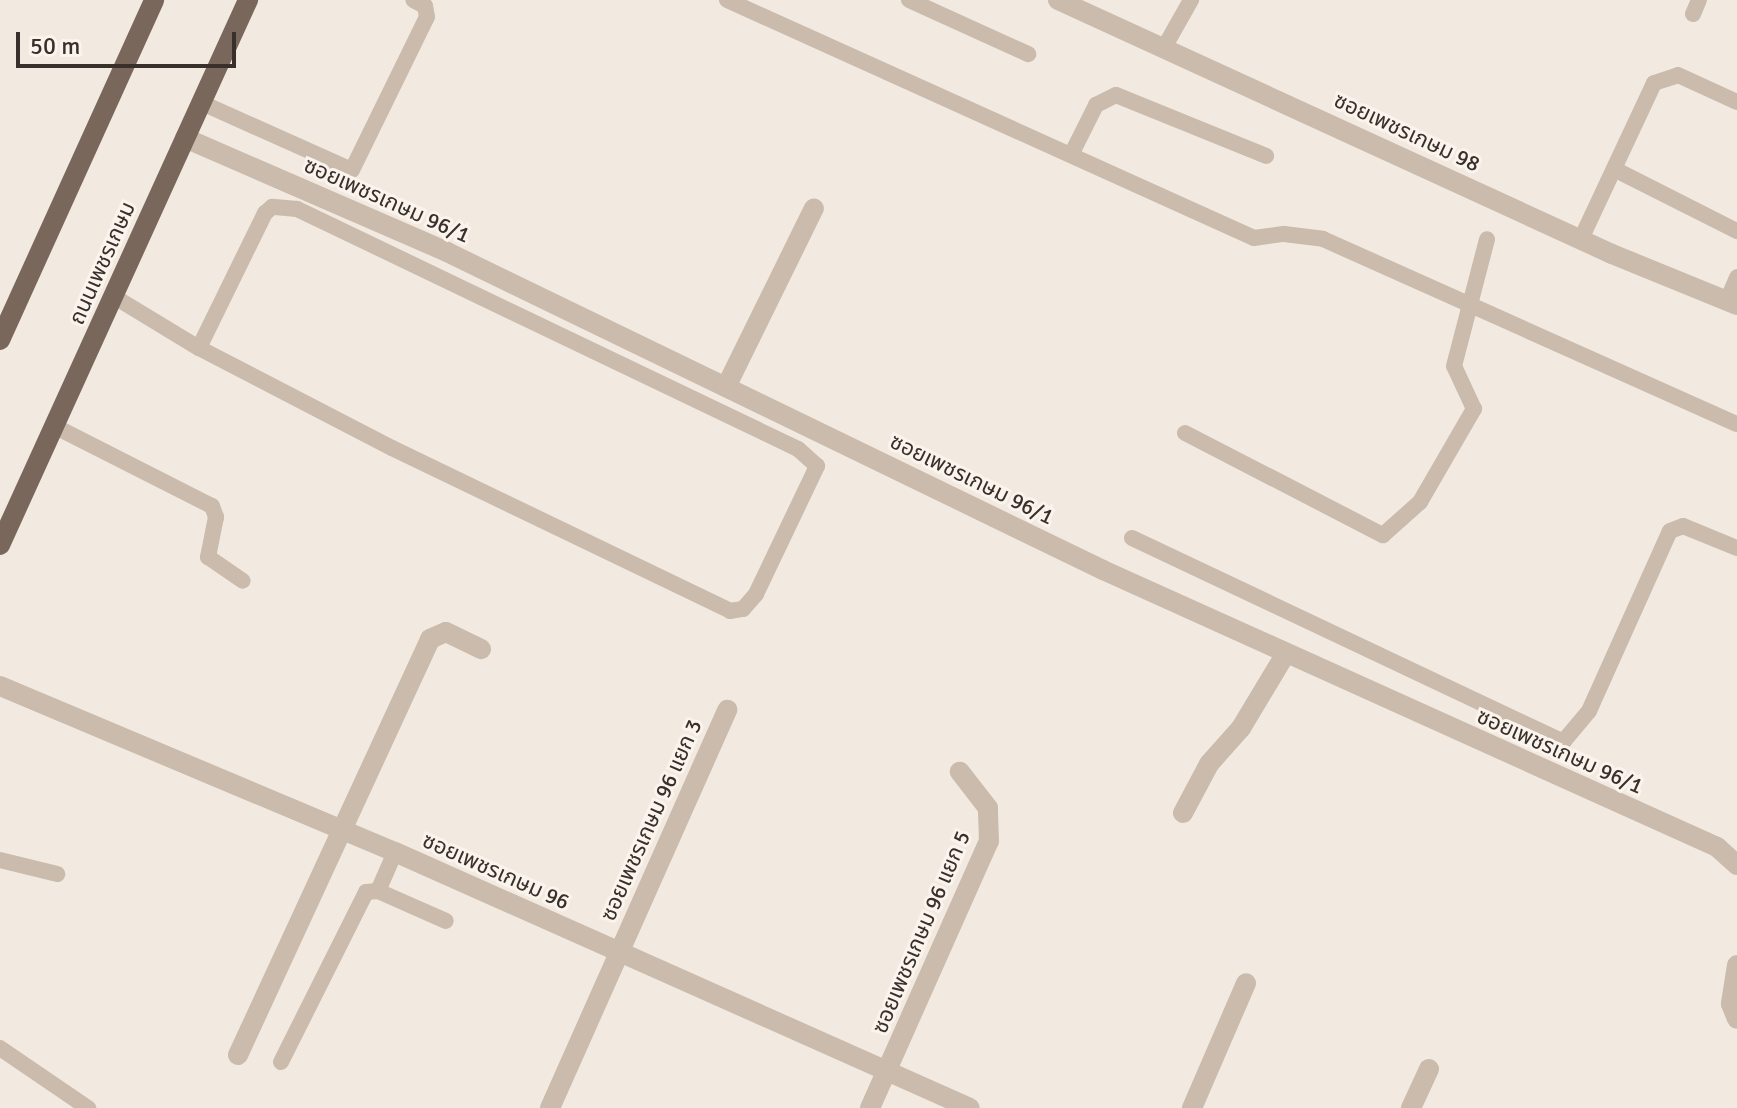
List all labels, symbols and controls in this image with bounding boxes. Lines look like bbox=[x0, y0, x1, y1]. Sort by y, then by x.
scale bar bbox=[20, 16, 240, 66]
text: 50 m bbox=[30, 31, 80, 61]
street label: ซอยเพชรเกษม 98 bbox=[1330, 87, 1484, 177]
street label: ซอยเพชรเกษม 96/1 bbox=[300, 152, 474, 248]
street label: ถนนเพชรเกษม bbox=[63, 197, 141, 329]
street label: ซอยเพชรเกษม 96/1 bbox=[886, 428, 1058, 530]
street label: ซอยเพชรเกษม 96/1 bbox=[1473, 703, 1647, 799]
street label: ซอยเพชรเกษม 96 แยก 3 bbox=[595, 715, 707, 925]
street label: ซอยเพชรเกษม 96 bbox=[418, 827, 574, 915]
street label: ซอยเพชรเกษม 96 แยก 5 bbox=[866, 827, 976, 1037]

